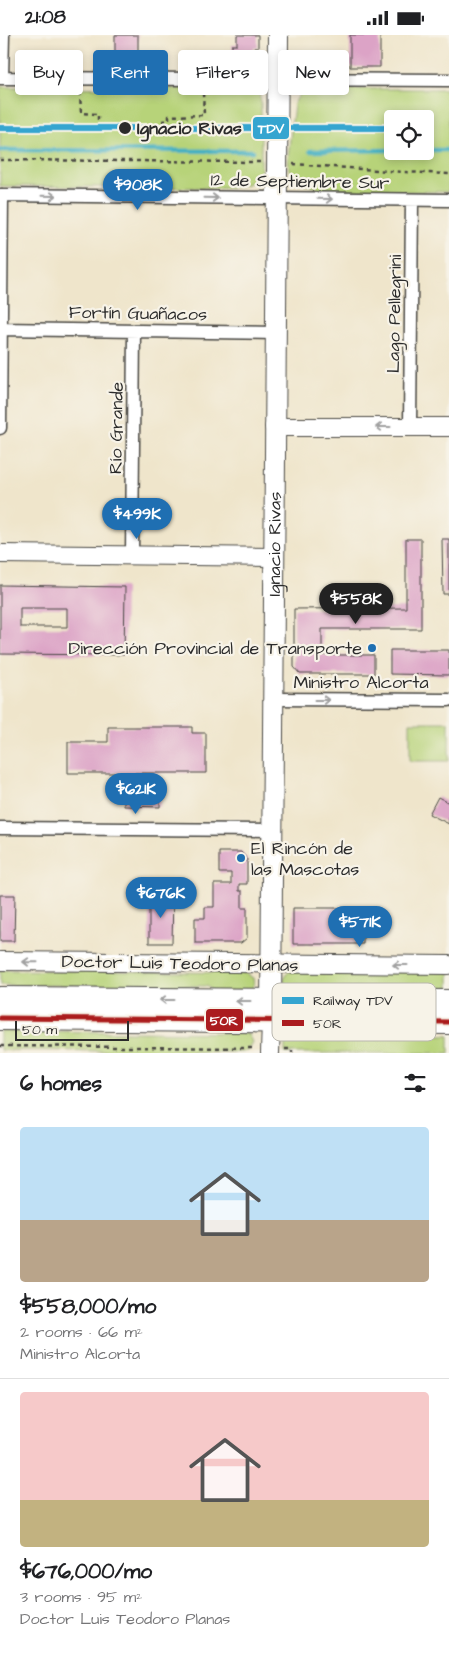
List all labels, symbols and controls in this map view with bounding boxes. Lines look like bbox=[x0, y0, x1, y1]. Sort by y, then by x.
text: 21:08 bbox=[25, 4, 66, 31]
chip: Buy bbox=[15, 50, 83, 95]
chip: Rent bbox=[93, 50, 168, 95]
chip: Filters bbox=[178, 50, 268, 95]
chip: New bbox=[278, 50, 349, 95]
map controls bbox=[384, 110, 434, 160]
button: locate bbox=[384, 110, 434, 160]
place label: Ignacio Rivas bbox=[137, 116, 242, 142]
line badge: TDV bbox=[252, 116, 290, 140]
text: TDV bbox=[257, 119, 285, 139]
marker: Ignacio Rivas bbox=[117, 120, 133, 136]
street label: 12 de Septiembre Sur bbox=[210, 167, 390, 196]
pin: $908K bbox=[103, 169, 173, 211]
text: $908K bbox=[114, 174, 162, 196]
one-way arrow bbox=[40, 191, 56, 201]
one-way arrow bbox=[202, 193, 219, 203]
one-way arrow bbox=[316, 194, 332, 204]
street label: Lago Pellegrini bbox=[381, 254, 409, 373]
street label: Fortín Guañacos bbox=[69, 300, 207, 327]
street label: Río Grande bbox=[103, 381, 130, 474]
one-way arrow bbox=[375, 422, 392, 432]
street label: Ignacio Rivas bbox=[262, 492, 288, 597]
pin: $499K bbox=[102, 497, 172, 540]
text: $499K bbox=[113, 503, 161, 525]
pin: $558K bbox=[321, 583, 391, 625]
text: $558K bbox=[330, 588, 382, 610]
place label: Dirección Provincial de Transporte bbox=[69, 636, 362, 661]
marker: Dirección Provincial de Transporte bbox=[366, 642, 378, 654]
street label: Ministro Alcorta bbox=[293, 670, 429, 695]
one-way arrow bbox=[314, 695, 330, 705]
pin: $621K bbox=[101, 773, 171, 815]
text: $621K bbox=[116, 778, 156, 800]
place label: El Rincón de las Mascotas bbox=[251, 836, 359, 882]
marker: El Rincón de las Mascotas bbox=[235, 852, 247, 864]
pin: $676K bbox=[126, 877, 196, 919]
text: $676K bbox=[137, 882, 185, 904]
pin: $571K bbox=[325, 905, 395, 948]
text: $571K bbox=[339, 911, 381, 933]
street label: Doctor Luis Teodoro Planas bbox=[61, 949, 299, 978]
one-way arrow bbox=[22, 957, 38, 966]
one-way arrow bbox=[393, 960, 409, 970]
legend bbox=[272, 983, 436, 1041]
text: Railway TDV bbox=[313, 991, 393, 1011]
one-way arrow bbox=[159, 995, 176, 1005]
one-way arrow bbox=[236, 996, 252, 1006]
line badge: 50R bbox=[205, 1008, 244, 1032]
text: 50R bbox=[210, 1011, 238, 1031]
text: 50R bbox=[313, 1014, 342, 1034]
scale bar bbox=[15, 1018, 129, 1041]
text: 50 m bbox=[22, 1020, 57, 1040]
text: 6 homes bbox=[20, 1069, 102, 1098]
icon: filters bbox=[401, 1069, 429, 1097]
icon: home bbox=[180, 1159, 270, 1249]
text: $558,000/mo bbox=[20, 1292, 156, 1321]
text: 2 rooms · 66 m² bbox=[20, 1321, 143, 1343]
text: Ministro Alcorta bbox=[20, 1343, 140, 1365]
icon: home bbox=[180, 1425, 270, 1515]
text: $676,000/mo bbox=[20, 1557, 152, 1586]
text: 3 rooms · 95 m² bbox=[20, 1586, 142, 1608]
text: Doctor Luis Teodoro Planas bbox=[20, 1608, 230, 1630]

